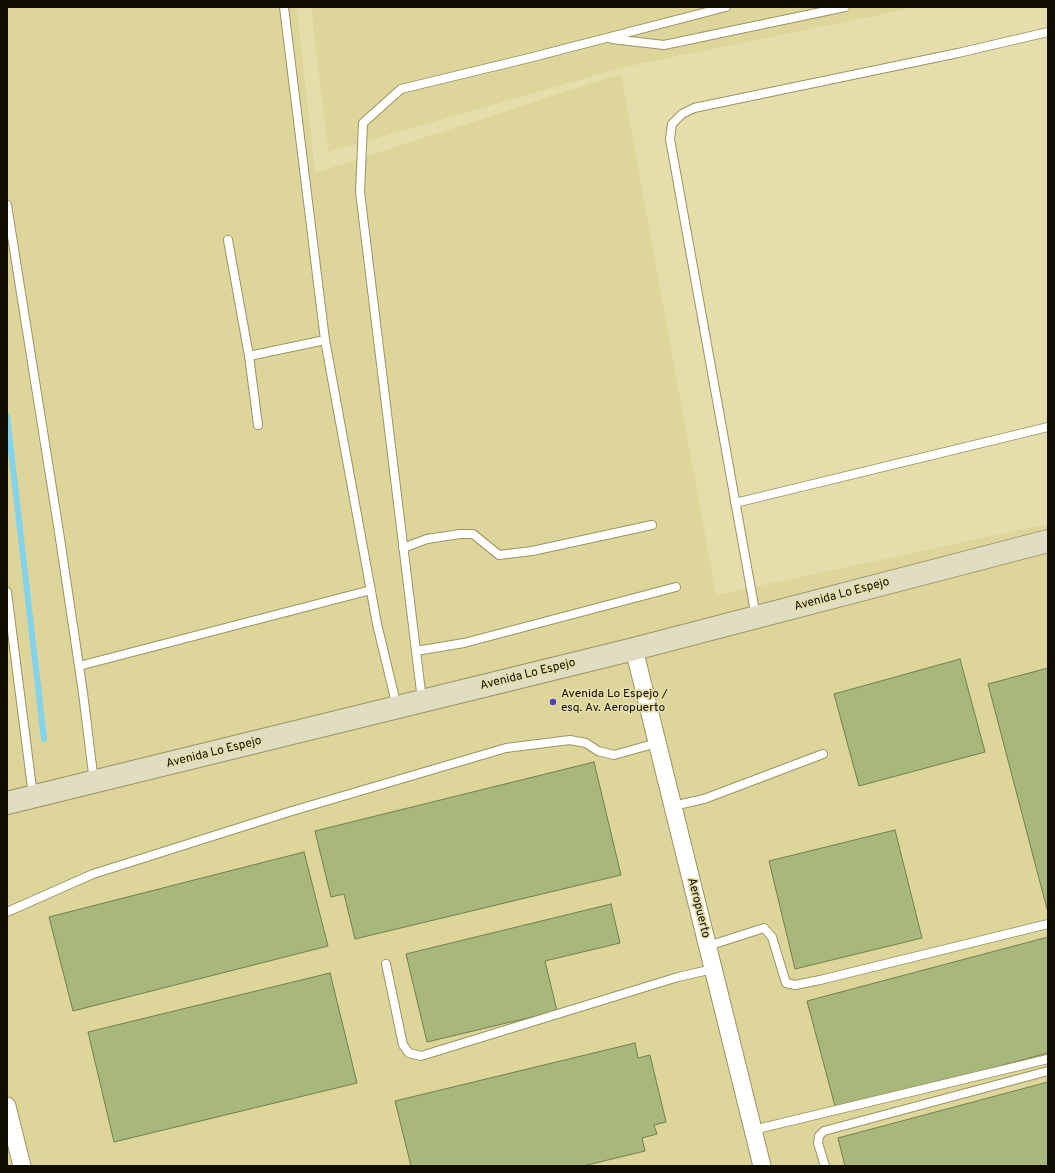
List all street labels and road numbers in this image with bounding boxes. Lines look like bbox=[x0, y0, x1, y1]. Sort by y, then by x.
street label: Avenida Lo Espejo bbox=[793, 575, 891, 615]
street label: Avenida Lo Espejo bbox=[479, 656, 577, 694]
street label: Avenida Lo Espejo bbox=[165, 734, 263, 772]
street label: Aeropuerto bbox=[684, 876, 712, 940]

